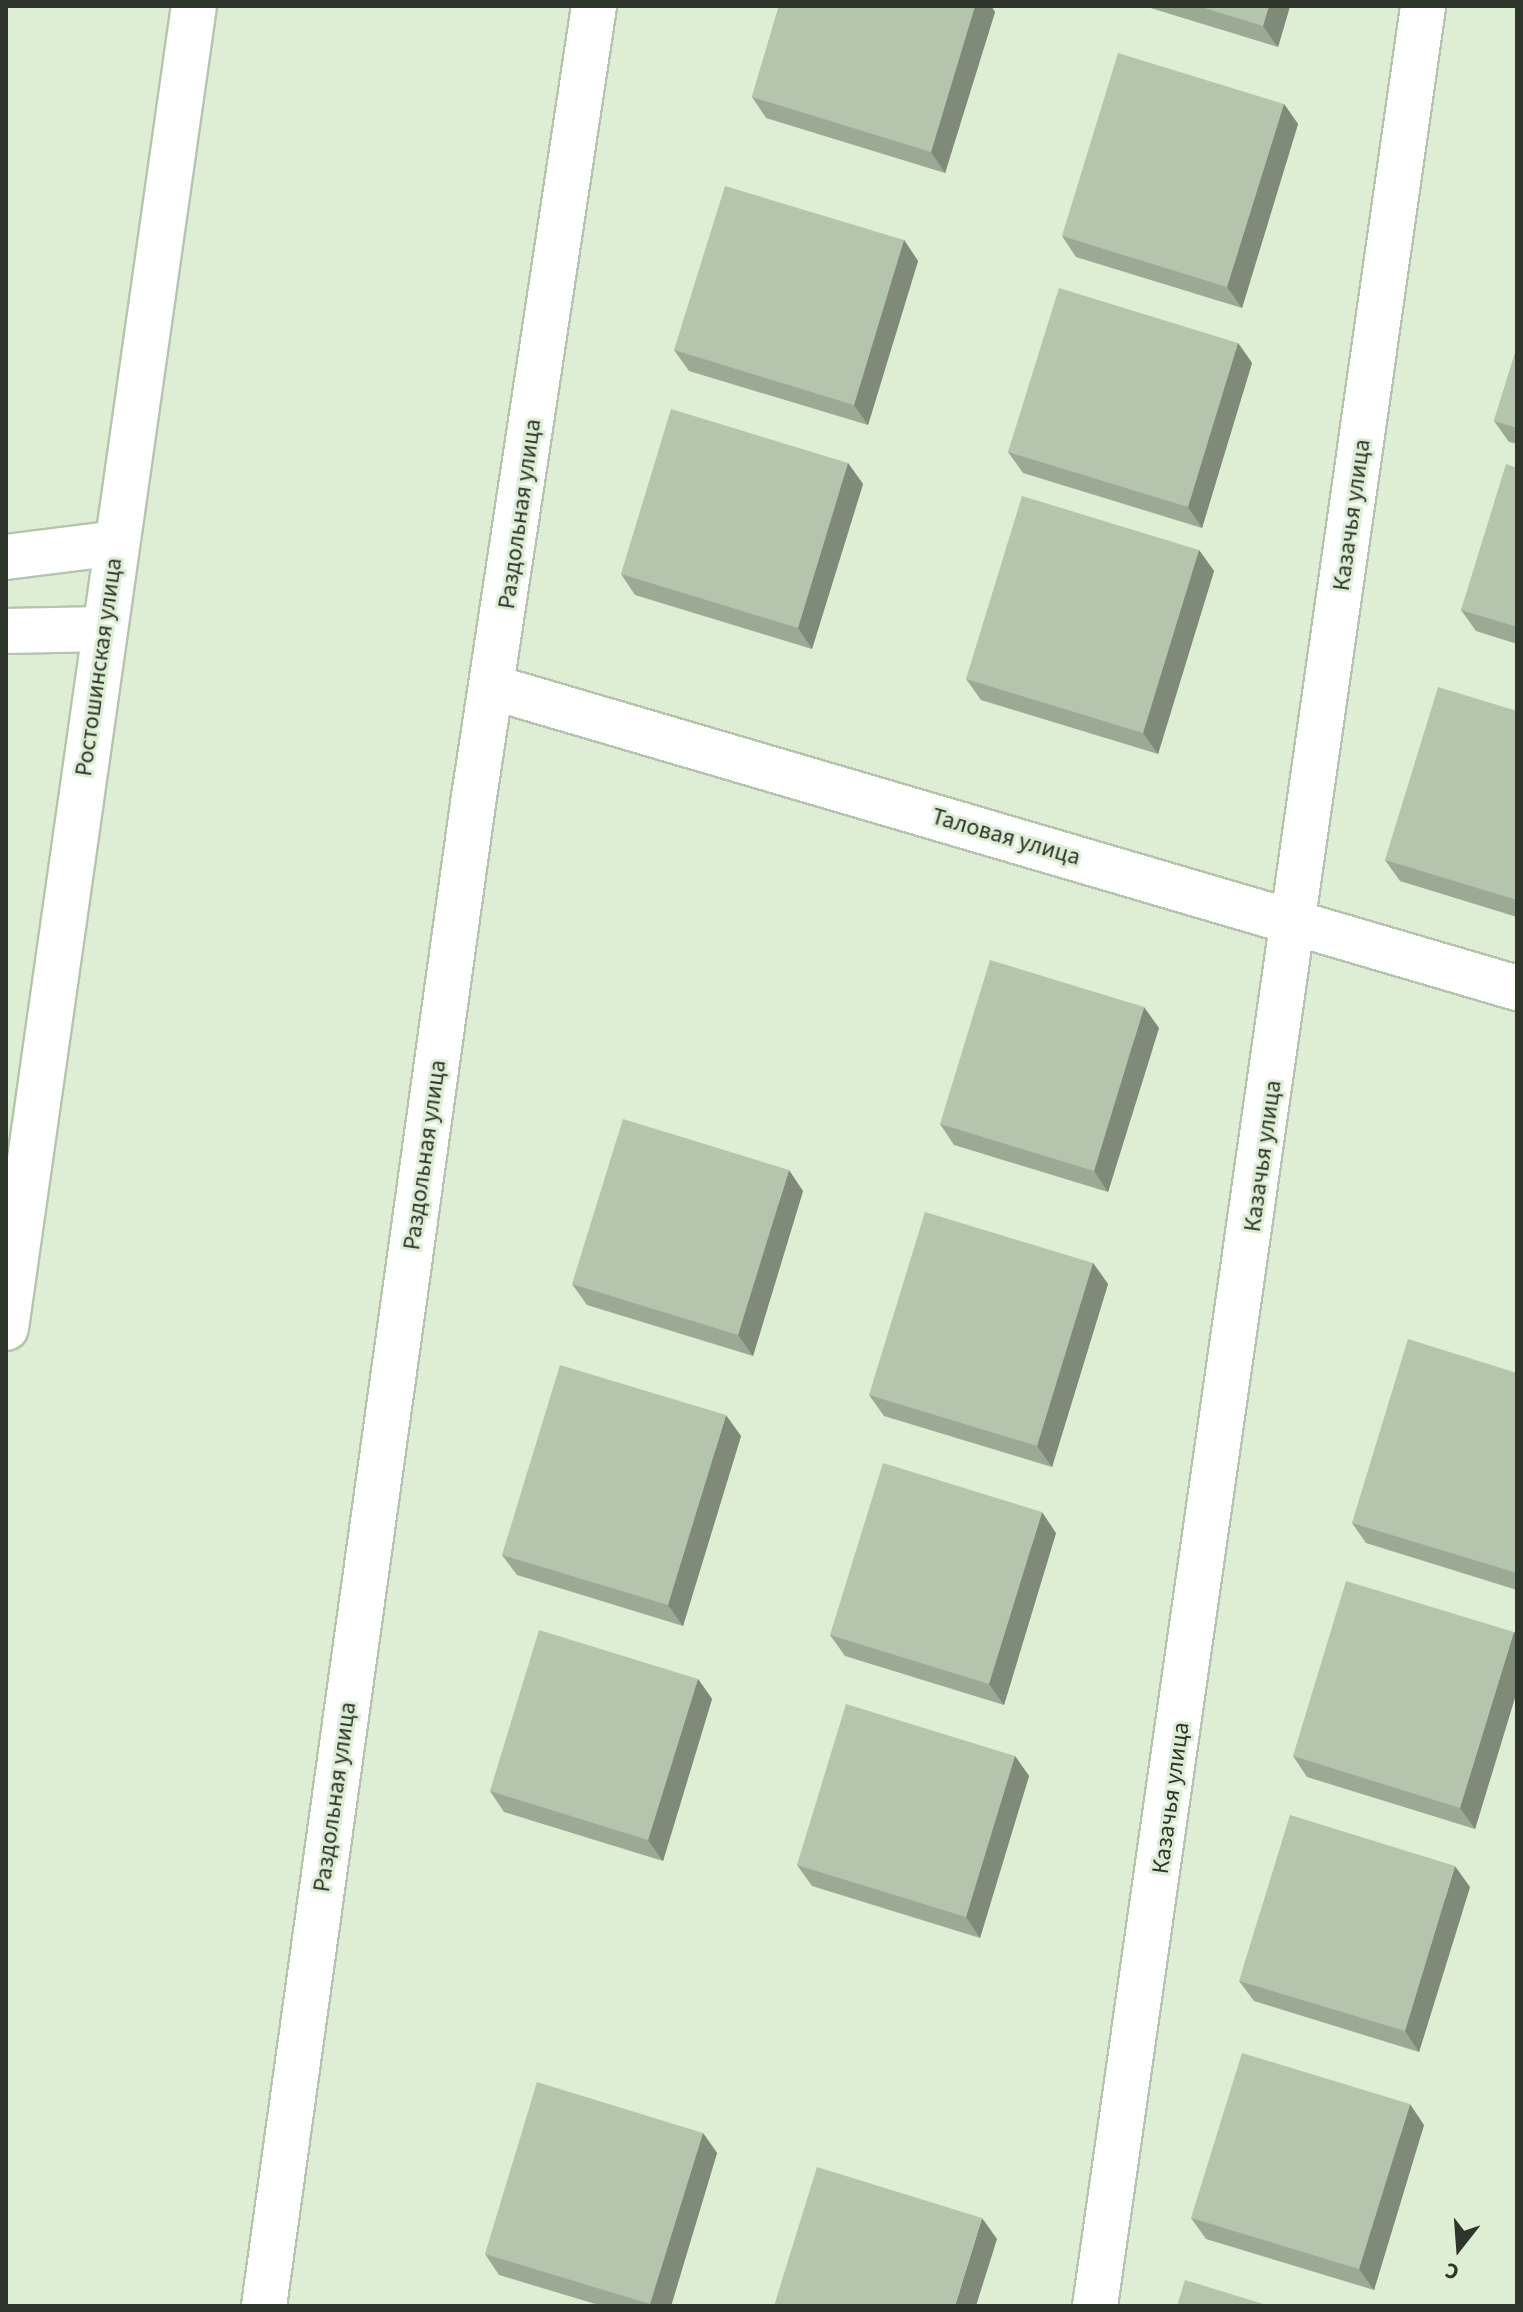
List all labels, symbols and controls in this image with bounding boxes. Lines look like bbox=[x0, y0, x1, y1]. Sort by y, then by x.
street label: Раздольная улица bbox=[492, 417, 548, 611]
street label: Казачья улица bbox=[1327, 437, 1377, 593]
street label: Ростошинская улица bbox=[69, 556, 129, 778]
street label: Таловая улица bbox=[928, 802, 1084, 872]
street label: Раздольная улица bbox=[397, 1058, 453, 1252]
street label: Казачья улица bbox=[1238, 1078, 1288, 1234]
street label: Раздольная улица bbox=[307, 1700, 363, 1894]
street label: Казачья улица bbox=[1146, 1720, 1196, 1876]
north arrow bbox=[1419, 2208, 1499, 2288]
text: С bbox=[1441, 2254, 1463, 2288]

